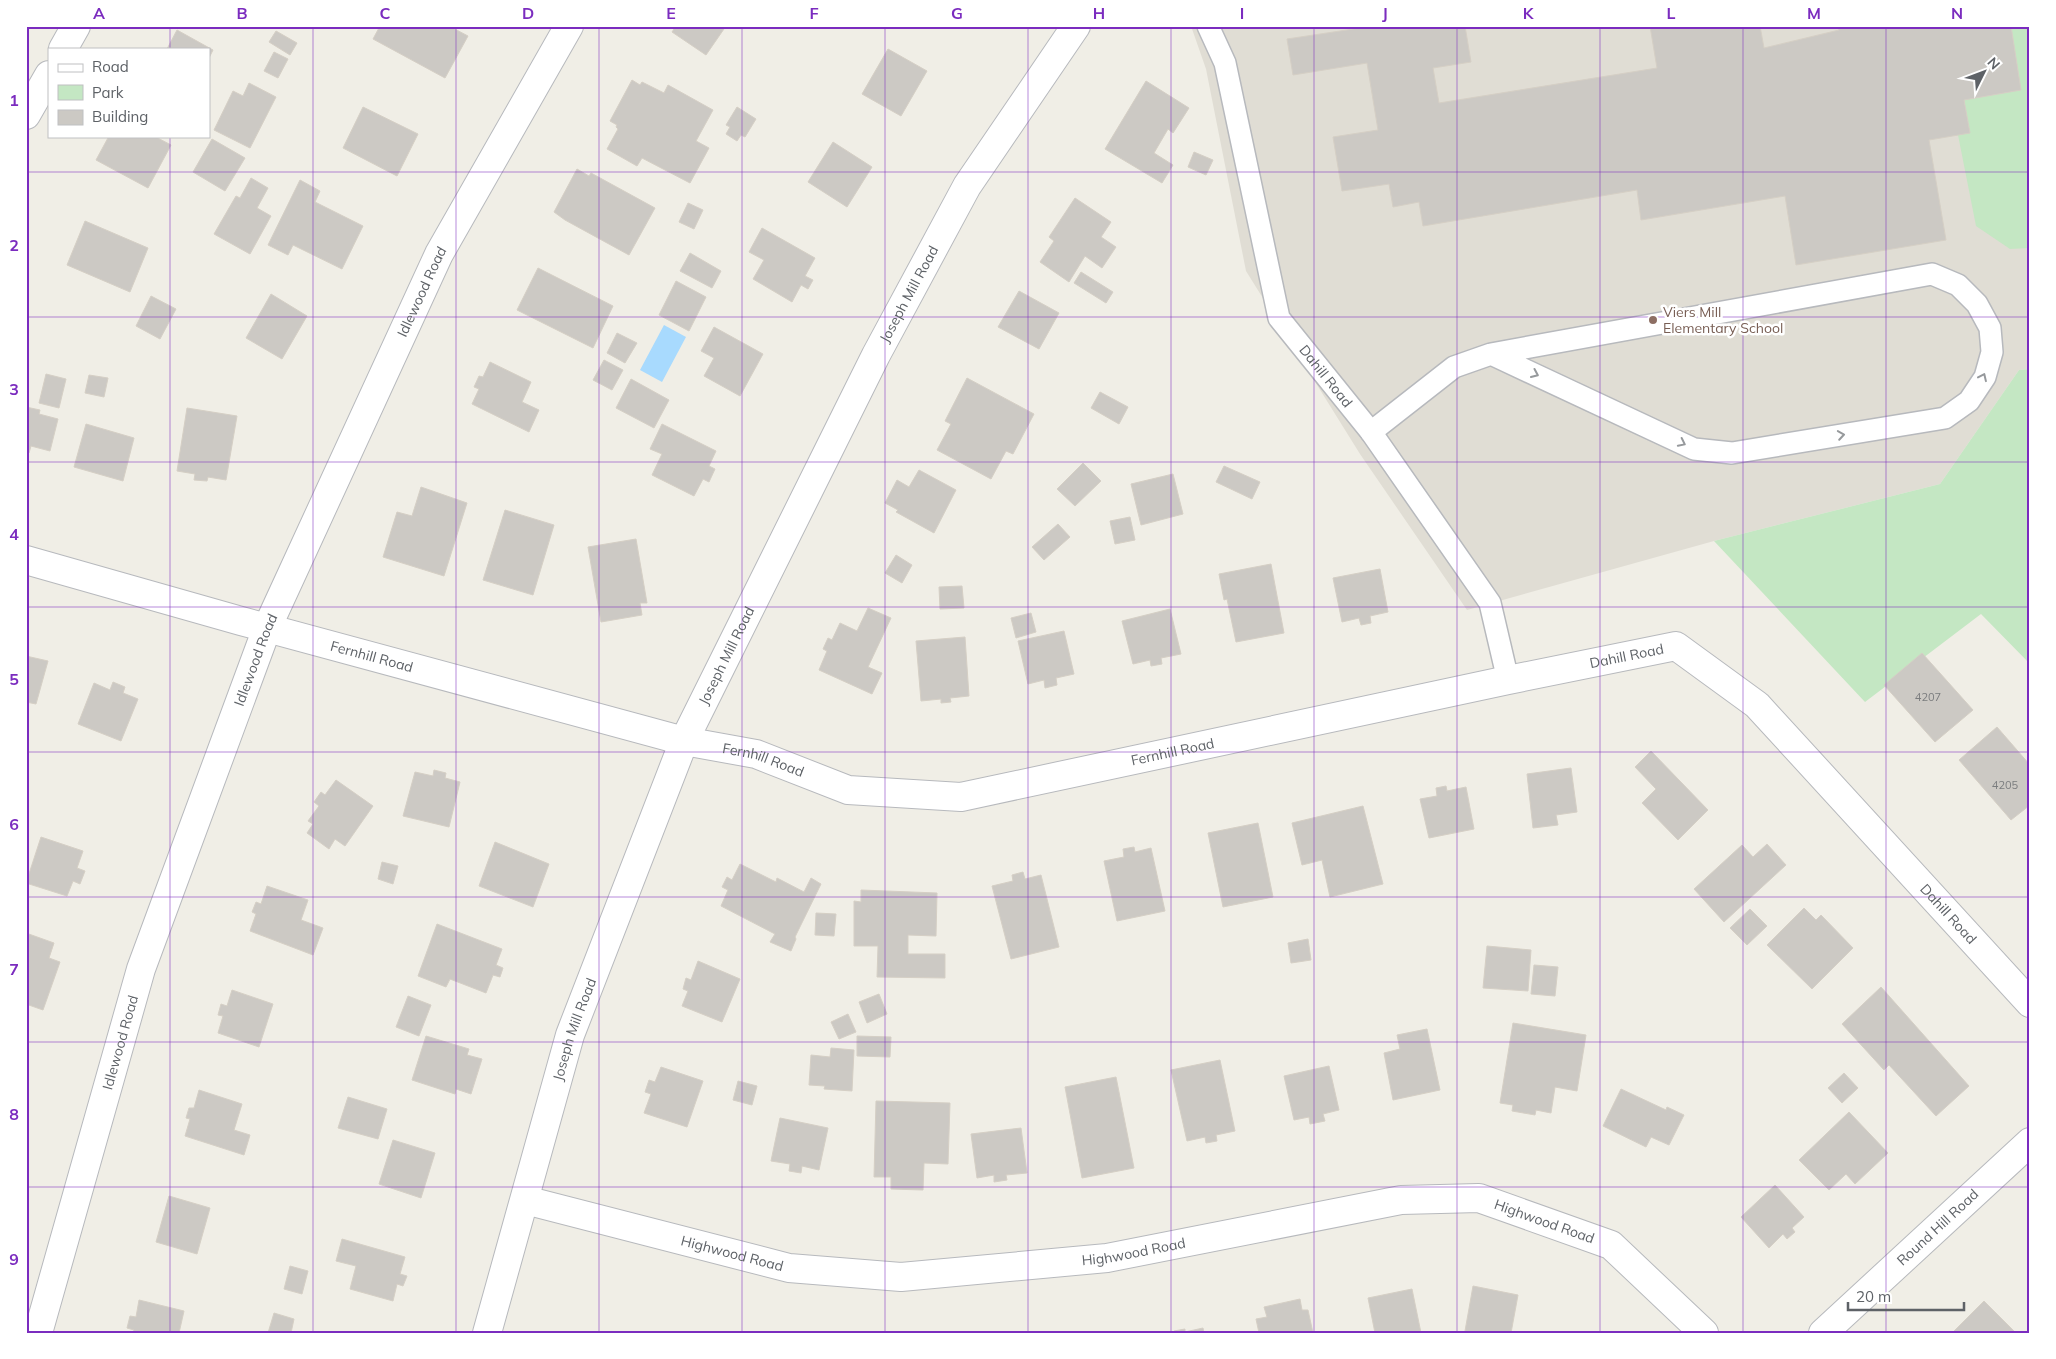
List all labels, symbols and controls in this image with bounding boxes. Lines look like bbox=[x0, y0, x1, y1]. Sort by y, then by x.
text: A bbox=[93, 3, 105, 23]
text: B bbox=[236, 3, 248, 23]
text: C bbox=[380, 3, 391, 23]
text: D bbox=[522, 3, 534, 23]
text: E bbox=[666, 3, 676, 23]
text: F bbox=[809, 3, 819, 23]
text: G bbox=[951, 3, 963, 23]
text: H bbox=[1093, 3, 1105, 23]
text: I bbox=[1240, 3, 1244, 23]
text: J bbox=[1382, 3, 1388, 23]
text: K bbox=[1523, 3, 1535, 23]
text: L bbox=[1667, 3, 1676, 23]
text: M bbox=[1807, 3, 1821, 23]
text: N bbox=[1951, 3, 1963, 23]
legend bbox=[48, 48, 210, 138]
north arrow bbox=[1958, 48, 2008, 98]
text: N bbox=[1983, 53, 2004, 73]
text: Road bbox=[92, 57, 129, 76]
text: Park bbox=[92, 83, 124, 102]
text: 1 bbox=[9, 90, 19, 110]
text: Building bbox=[92, 107, 148, 126]
text: 2 bbox=[9, 235, 19, 255]
street label: Joseph Mill Road bbox=[875, 242, 942, 346]
street label: Idlewood Road bbox=[393, 243, 450, 340]
place label: Viers Mill Elementary School bbox=[1663, 303, 1783, 337]
marker: Viers Mill Elementary School bbox=[1647, 314, 1659, 326]
street label: Dahill Road bbox=[1295, 341, 1356, 411]
one-way arrow bbox=[1530, 368, 1539, 378]
one-way arrow bbox=[1977, 373, 1988, 382]
text: 3 bbox=[9, 379, 19, 399]
one-way arrow bbox=[1837, 430, 1846, 440]
one-way arrow bbox=[1677, 437, 1686, 447]
text: 4 bbox=[9, 524, 19, 544]
street label: Joseph Mill Road bbox=[694, 604, 758, 708]
street label: Idlewood Road bbox=[230, 611, 281, 709]
street label: Fernhill Road bbox=[329, 637, 415, 676]
street label: Dahill Road bbox=[1588, 640, 1665, 672]
text: 5 bbox=[9, 669, 19, 689]
house number: 4207 bbox=[1915, 690, 1941, 704]
street label: Fernhill Road bbox=[1129, 734, 1216, 769]
street label: Fernhill Road bbox=[721, 739, 807, 781]
house number: 4205 bbox=[1992, 778, 2019, 792]
text: 6 bbox=[9, 814, 19, 834]
street label: Dahill Road bbox=[1916, 880, 1980, 948]
text: 7 bbox=[9, 959, 19, 979]
street label: Joseph Mill Road bbox=[549, 975, 600, 1083]
street label: Idlewood Road bbox=[98, 993, 142, 1092]
text: 8 bbox=[9, 1104, 19, 1124]
street label: Round Hill Road bbox=[1893, 1185, 1982, 1269]
street label: Highwood Road bbox=[1492, 1195, 1597, 1247]
street label: Highwood Road bbox=[679, 1232, 785, 1275]
street label: Highwood Road bbox=[1081, 1234, 1187, 1269]
text: 9 bbox=[9, 1249, 19, 1269]
scale bar bbox=[1848, 1279, 1965, 1311]
text: 20 m bbox=[1856, 1287, 1891, 1306]

